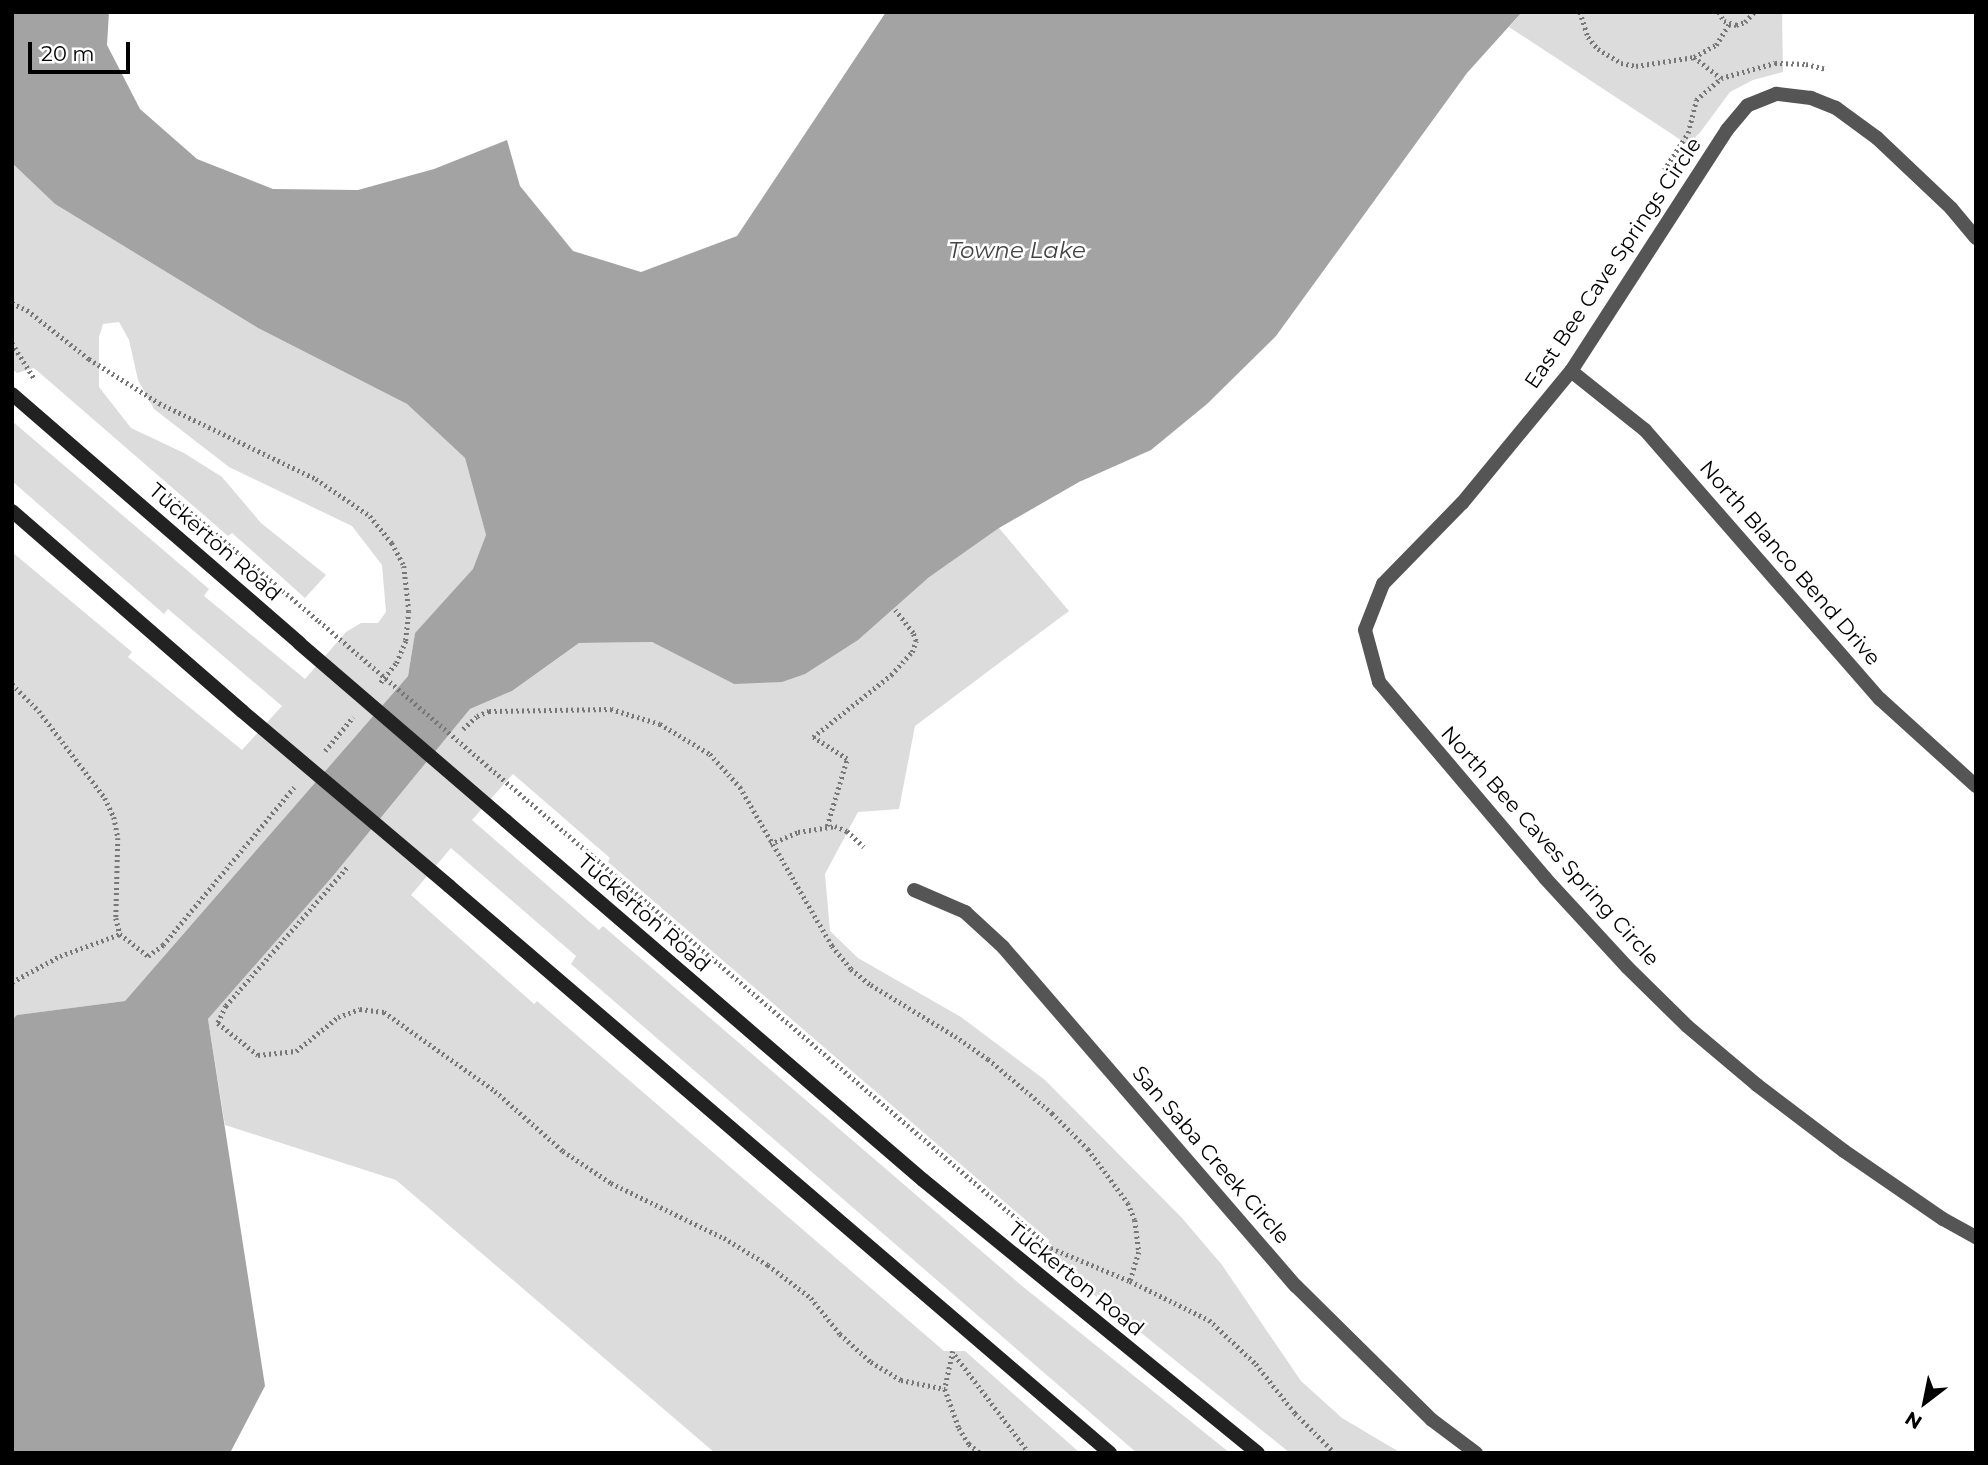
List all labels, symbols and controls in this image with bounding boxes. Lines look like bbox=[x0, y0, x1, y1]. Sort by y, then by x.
scale bar bbox=[32, 28, 133, 72]
text: 20 m bbox=[41, 41, 95, 66]
street label: East Bee Cave Springs Circle bbox=[1519, 133, 1707, 393]
water label: Towne Lake bbox=[948, 236, 1086, 264]
street label: North Blanco Bend Drive bbox=[1694, 455, 1886, 671]
street label: Tuckerton Road bbox=[144, 478, 286, 606]
street label: North Bee Caves Spring Circle bbox=[1436, 721, 1664, 971]
street label: Tuckerton Road bbox=[573, 849, 715, 977]
street label: San Saba Creek Circle bbox=[1127, 1061, 1295, 1249]
street label: Tuckerton Road bbox=[1003, 1217, 1149, 1341]
north arrow bbox=[1890, 1367, 1960, 1437]
text: N bbox=[1901, 1406, 1926, 1434]

